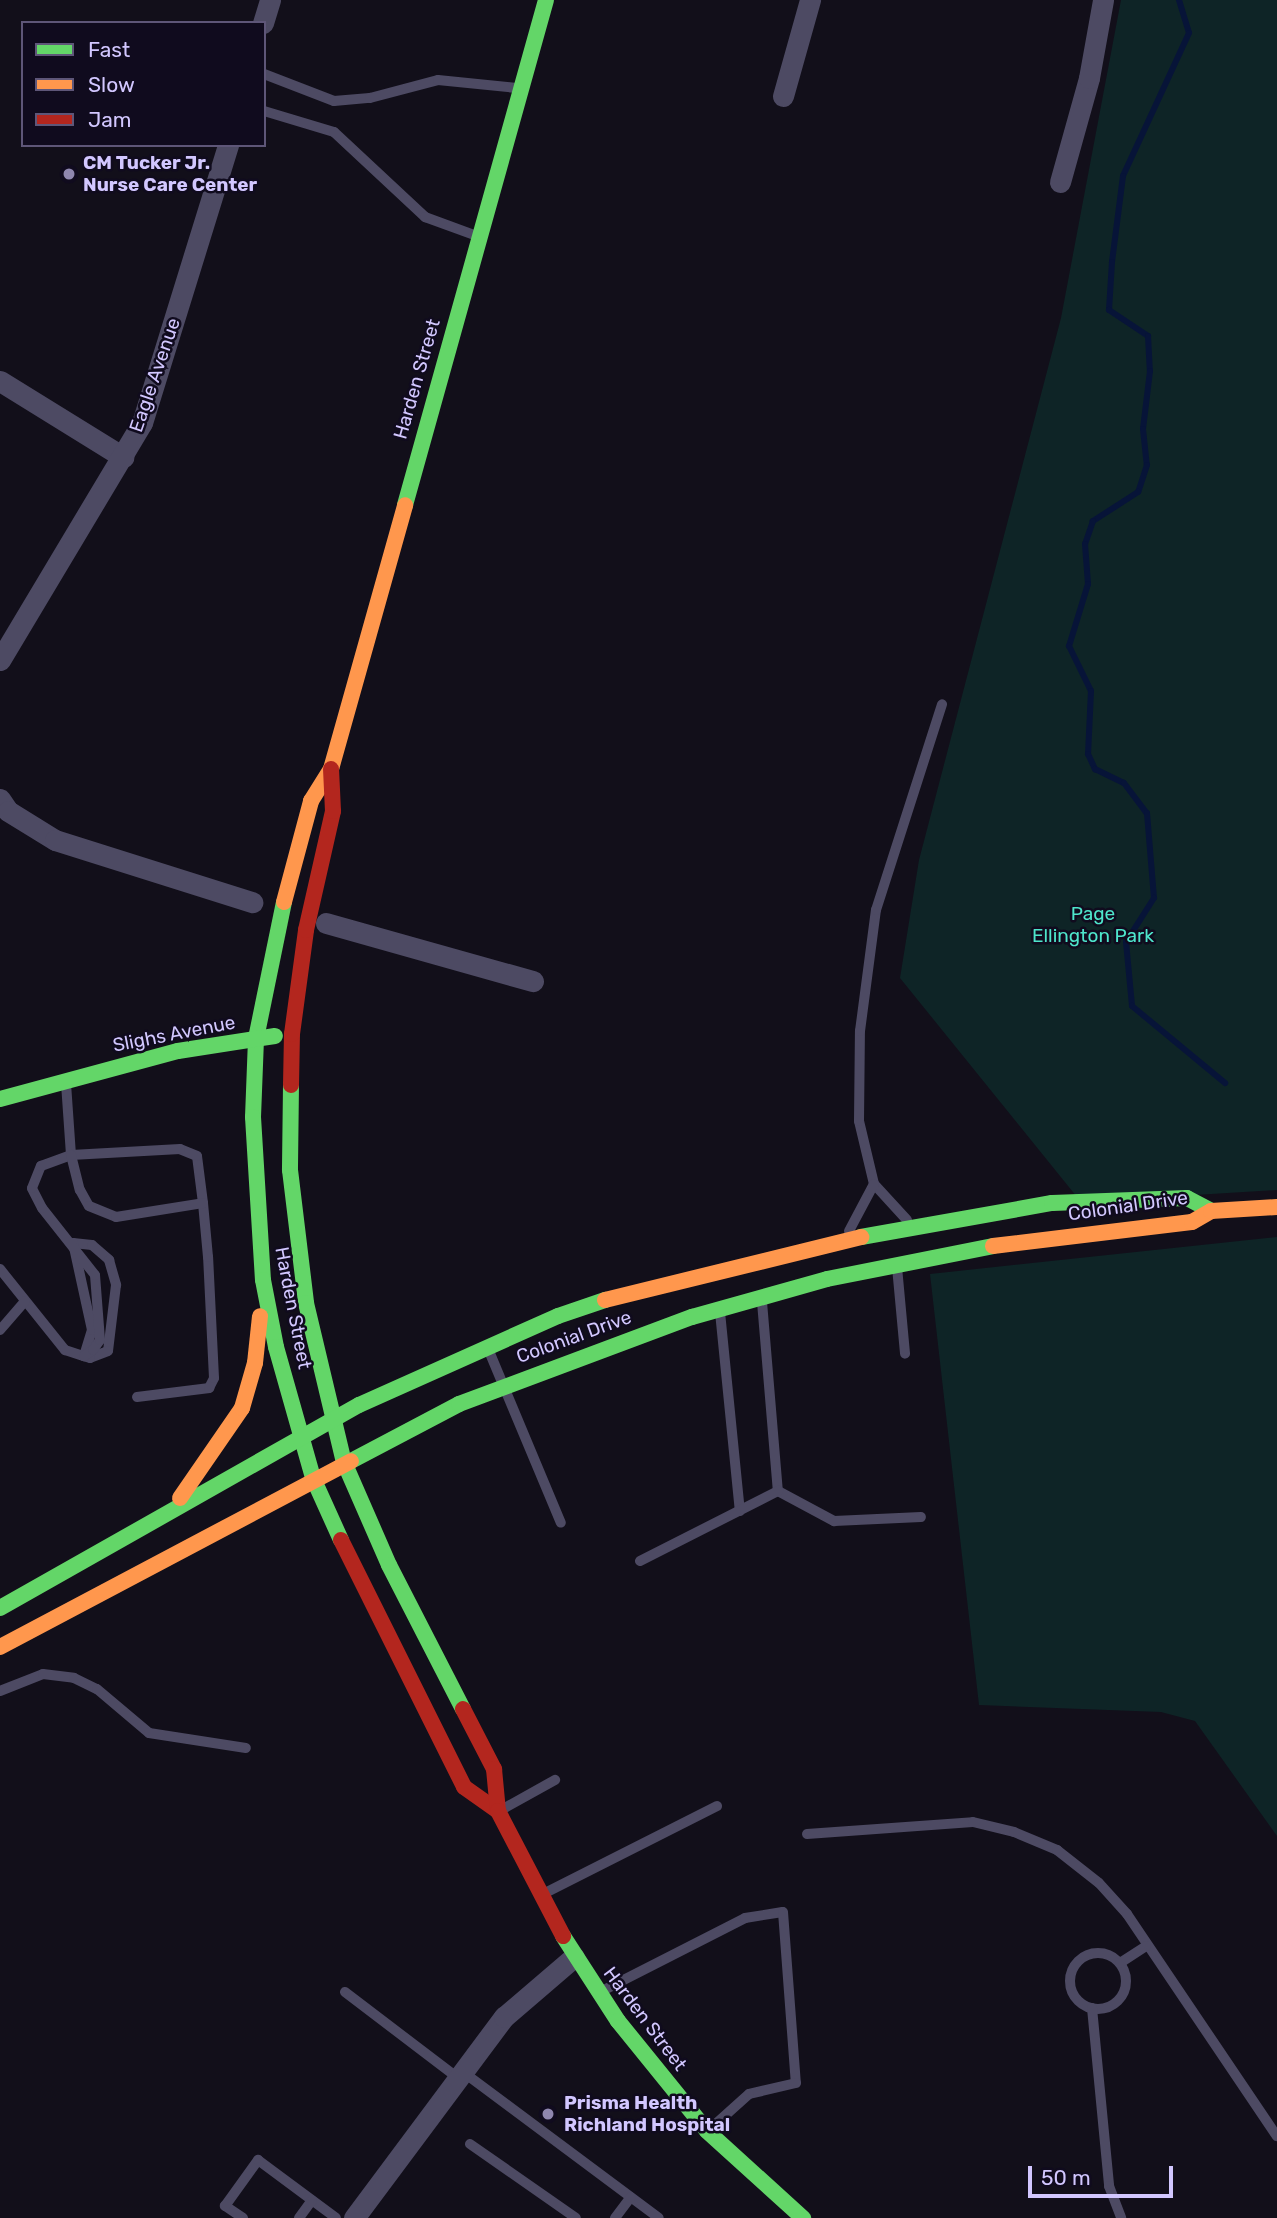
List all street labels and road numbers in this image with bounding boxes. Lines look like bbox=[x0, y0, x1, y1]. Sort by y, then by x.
street label: Eagle Avenue bbox=[125, 315, 185, 435]
street label: Harden Street bbox=[389, 316, 445, 442]
street label: Slighs Avenue bbox=[111, 1011, 237, 1057]
street label: Colonial Drive bbox=[1067, 1186, 1189, 1226]
street label: Harden Street bbox=[270, 1245, 316, 1371]
street label: Colonial Drive bbox=[513, 1306, 635, 1368]
street label: Harden Street bbox=[599, 1963, 691, 2075]

